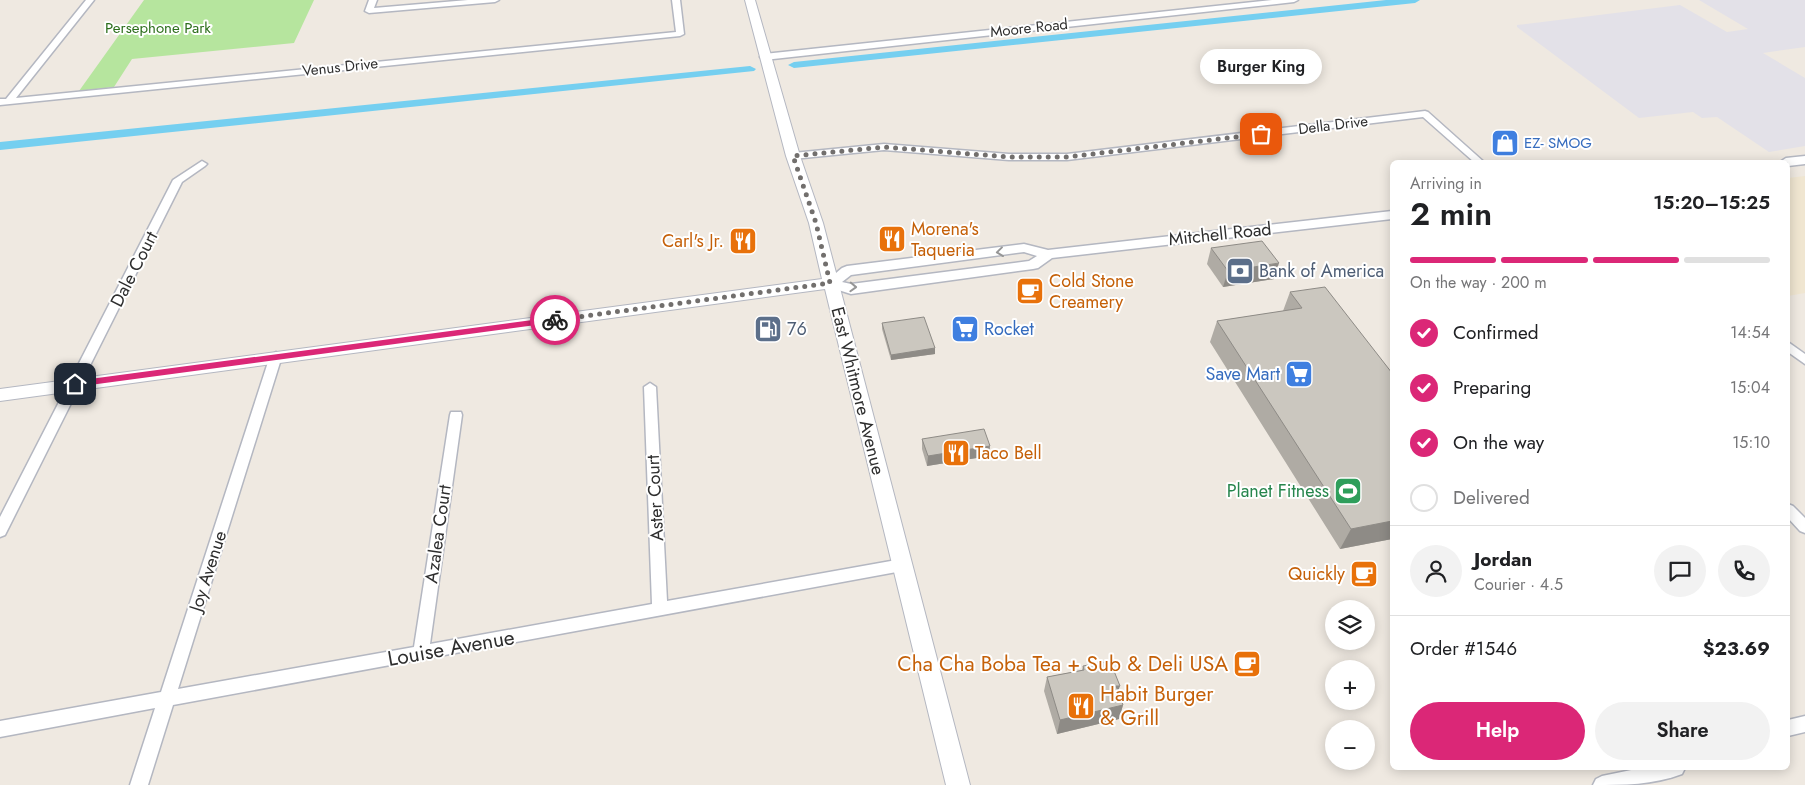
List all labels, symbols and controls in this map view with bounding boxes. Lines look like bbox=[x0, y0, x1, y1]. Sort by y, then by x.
street label: Moore Road bbox=[989, 13, 1069, 43]
park label: Persephone Park bbox=[105, 17, 211, 39]
callout: Burger King bbox=[1200, 49, 1322, 84]
street label: Venus Drive bbox=[301, 52, 379, 82]
text: Burger King bbox=[1217, 55, 1305, 78]
street label: Della Drive bbox=[1297, 110, 1369, 140]
pin bbox=[1240, 113, 1282, 155]
icon: bag bbox=[1247, 120, 1275, 148]
shop icon: EZ- SMOG bbox=[1490, 128, 1520, 158]
place label: EZ- SMOG bbox=[1524, 132, 1592, 154]
text: Arriving in bbox=[1410, 172, 1482, 195]
text: 15:20–15:25 bbox=[1653, 189, 1770, 216]
text: 2 min bbox=[1410, 191, 1492, 237]
place label: Morena's Taqueria bbox=[911, 216, 979, 263]
street label: Mitchell Road bbox=[1167, 216, 1273, 252]
restaurant icon: Morena's Taqueria bbox=[877, 224, 907, 254]
street label: Dale Court bbox=[104, 226, 164, 311]
restaurant icon: Carl's Jr. bbox=[728, 226, 758, 256]
place label: Carl's Jr. bbox=[662, 228, 724, 254]
one-way arrow bbox=[996, 246, 1004, 256]
bank icon: Bank of America bbox=[1225, 256, 1255, 286]
place label: Bank of America bbox=[1259, 258, 1384, 284]
place label: Cold Stone Creamery bbox=[1049, 268, 1134, 315]
text: On the way · 200 m bbox=[1410, 271, 1547, 294]
cafe icon: Cold Stone Creamery bbox=[1015, 276, 1045, 306]
one-way arrow bbox=[849, 282, 857, 293]
courier bbox=[530, 295, 580, 345]
street label: East Whitmore Avenue bbox=[825, 304, 891, 478]
icon: bike bbox=[541, 306, 569, 334]
fuel station icon: 76 bbox=[753, 314, 783, 344]
supermarket icon: Rocket bbox=[950, 314, 980, 344]
place label: 76 bbox=[787, 316, 807, 342]
place label: Rocket bbox=[984, 316, 1034, 342]
icon: check bbox=[1410, 319, 1438, 347]
text: Confirmed bbox=[1453, 319, 1539, 346]
text: 14:54 bbox=[1730, 321, 1770, 344]
supermarket icon: Save Mart bbox=[1284, 359, 1314, 389]
place label: Save Mart bbox=[1206, 361, 1281, 387]
pin bbox=[54, 363, 96, 405]
icon: home bbox=[61, 370, 89, 398]
icon: check bbox=[1410, 374, 1438, 402]
text: Preparing bbox=[1453, 374, 1531, 401]
text: 15:04 bbox=[1730, 376, 1770, 399]
icon: check bbox=[1410, 429, 1438, 457]
text: On the way bbox=[1453, 429, 1544, 456]
text: 15:10 bbox=[1732, 431, 1770, 454]
restaurant icon: Taco Bell bbox=[941, 438, 971, 468]
place label: Taco Bell bbox=[975, 440, 1042, 466]
street label: Aster Court bbox=[640, 454, 670, 542]
sports icon: Planet Fitness bbox=[1333, 476, 1363, 506]
place label: Planet Fitness bbox=[1227, 478, 1329, 504]
street label: Azalea Court bbox=[418, 482, 458, 585]
text: Delivered bbox=[1453, 484, 1530, 511]
street label: Joy Avenue bbox=[182, 527, 233, 617]
button: person bbox=[1410, 545, 1462, 597]
button: chat bbox=[1654, 545, 1706, 597]
button: phone bbox=[1718, 545, 1770, 597]
text: Jordan bbox=[1474, 546, 1532, 573]
cafe icon: Quickly bbox=[1349, 559, 1379, 589]
place label: Quickly bbox=[1288, 561, 1345, 587]
text: Courier · 4.5 bbox=[1474, 573, 1563, 596]
map controls bbox=[1325, 600, 1375, 770]
button: layers bbox=[1325, 600, 1375, 650]
street label: Louise Avenue bbox=[385, 622, 517, 674]
text: Order #1546 bbox=[1410, 635, 1517, 662]
text: $23.69 bbox=[1703, 635, 1770, 662]
place label: Cha Cha Boba Tea + Sub & Deli USA bbox=[897, 649, 1228, 679]
cafe icon: Cha Cha Boba Tea + Sub & Deli USA bbox=[1232, 649, 1262, 679]
button: + bbox=[1325, 660, 1375, 710]
place label: Habit Burger & Grill bbox=[1100, 679, 1214, 733]
restaurant icon: Habit Burger & Grill bbox=[1066, 691, 1096, 721]
button: Help bbox=[1410, 702, 1585, 760]
button: Share bbox=[1595, 702, 1770, 760]
button: − bbox=[1325, 720, 1375, 770]

